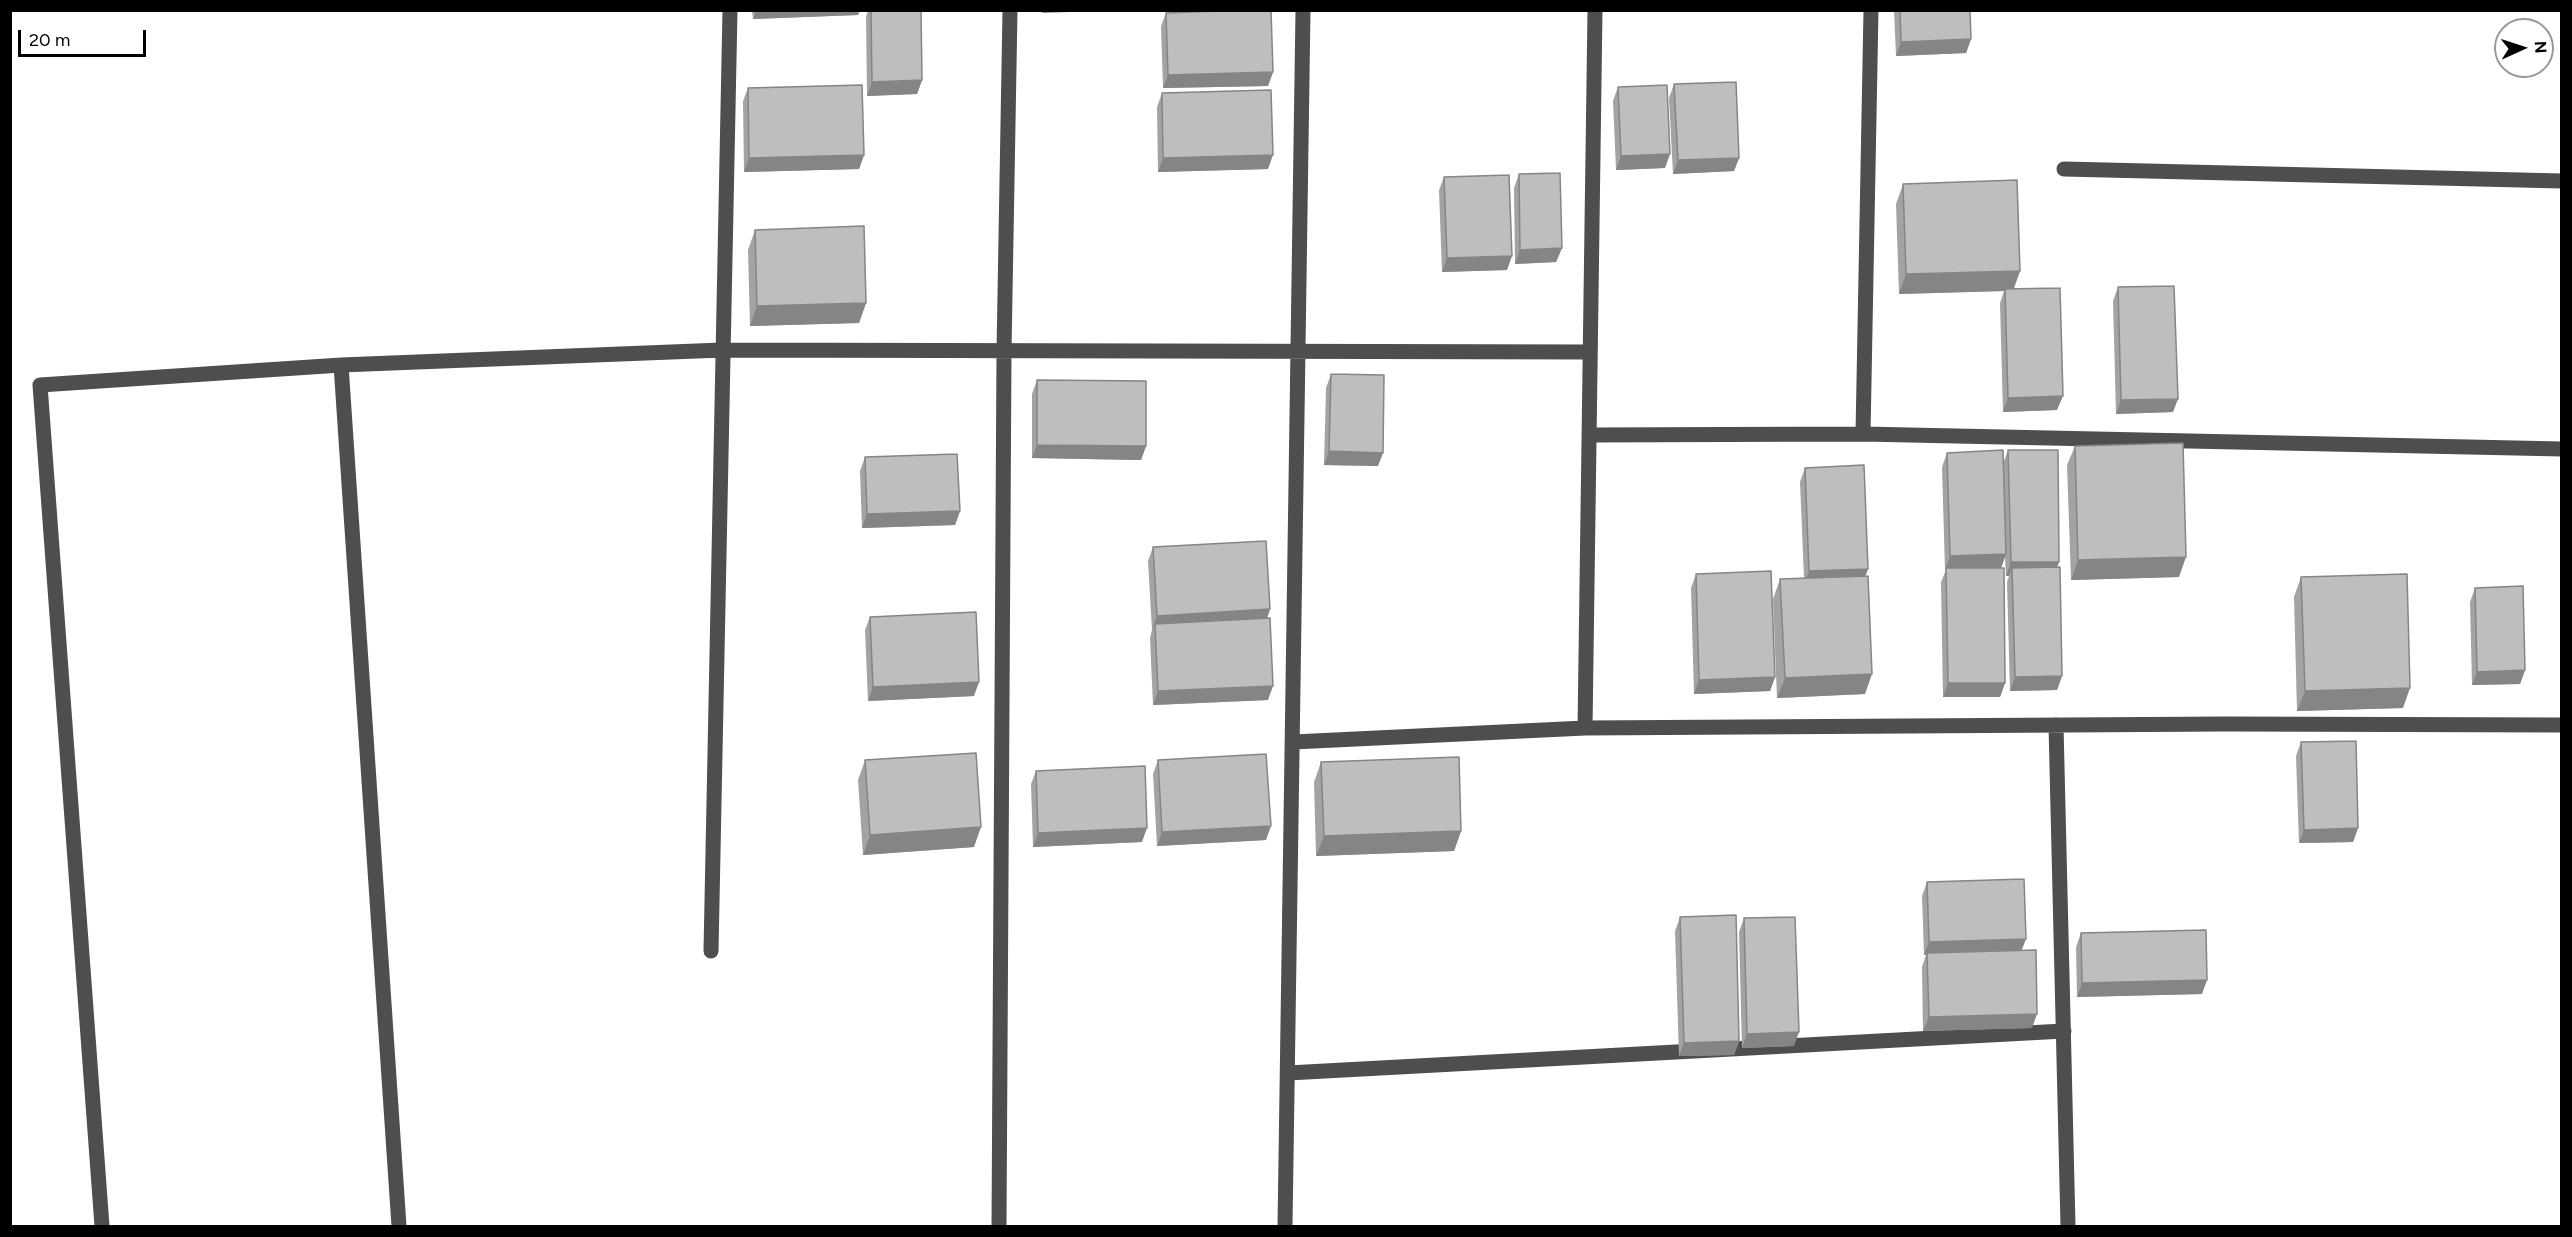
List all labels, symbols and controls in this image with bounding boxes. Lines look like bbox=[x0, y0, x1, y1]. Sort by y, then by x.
scale bar bbox=[21, 18, 148, 56]
north arrow bbox=[2494, 18, 2554, 78]
text: 20 m bbox=[29, 29, 70, 51]
text: N bbox=[2531, 40, 2550, 54]

